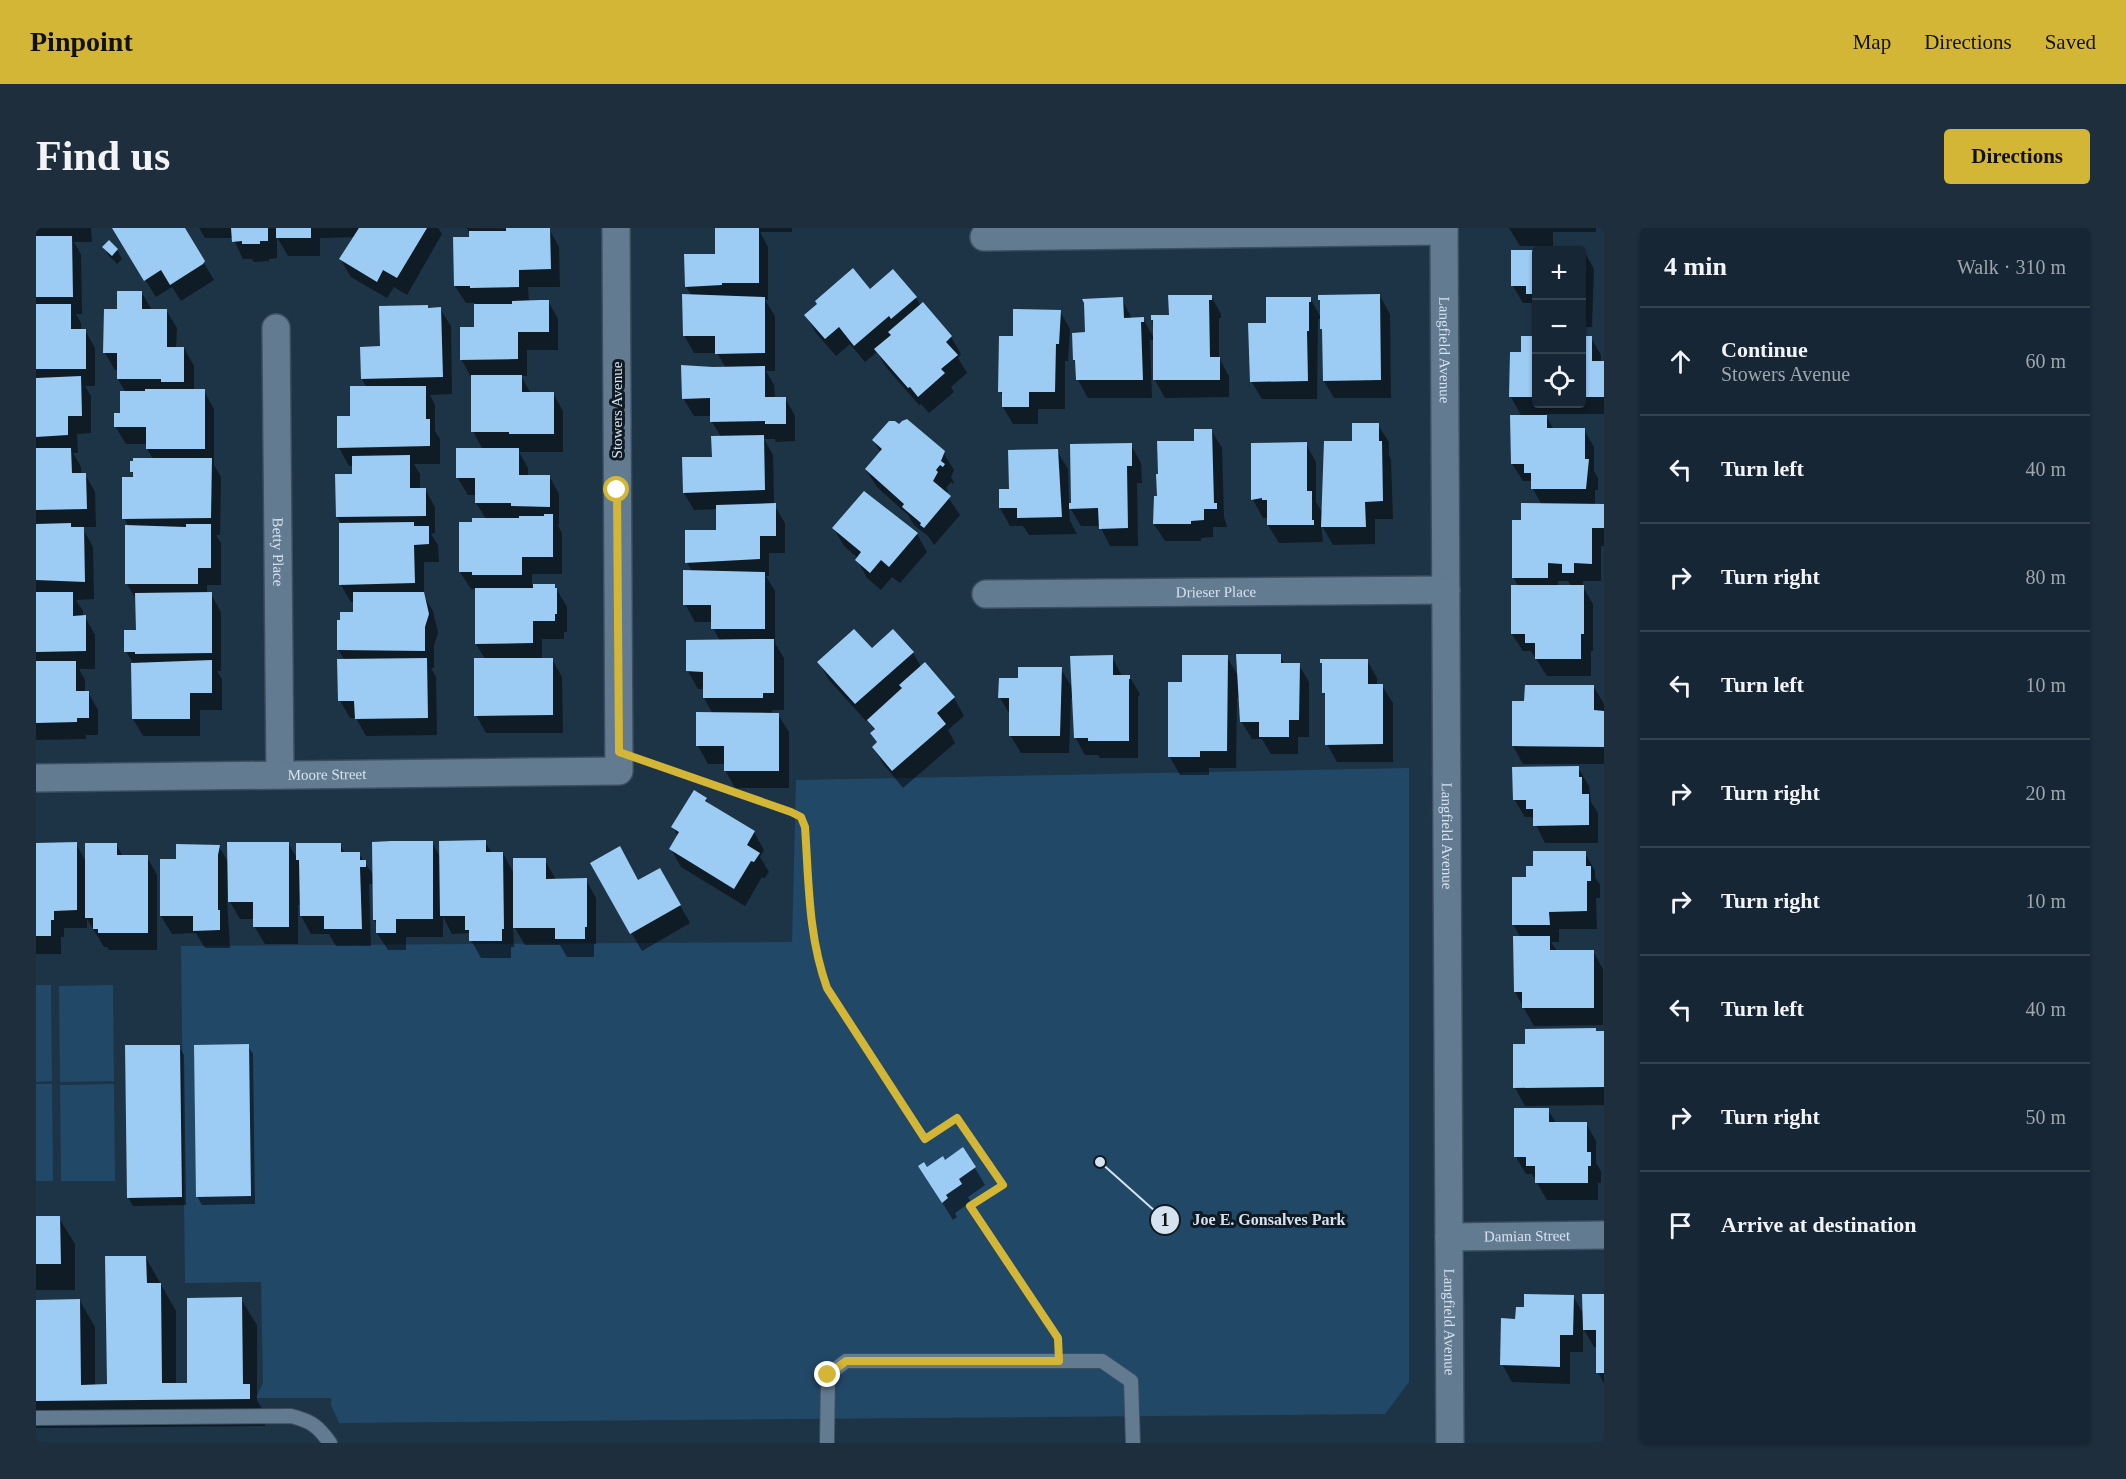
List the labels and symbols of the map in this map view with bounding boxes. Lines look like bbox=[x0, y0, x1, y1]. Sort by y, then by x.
street label: Langfield Avenue bbox=[1436, 297, 1453, 404]
street label: Stowers Avenue bbox=[609, 361, 625, 458]
route start bbox=[603, 476, 629, 502]
street label: Betty Place bbox=[270, 518, 286, 587]
street label: Drieser Place bbox=[1176, 584, 1257, 600]
street label: Moore Street bbox=[287, 766, 367, 783]
street label: Langfield Avenue bbox=[1439, 783, 1455, 890]
callout: Joe E. Gonsalves Park bbox=[1150, 1203, 1357, 1237]
text: 1 bbox=[1161, 1210, 1170, 1230]
text: Joe E. Gonsalves Park bbox=[1193, 1211, 1346, 1228]
street label: Damian Street bbox=[1484, 1227, 1571, 1245]
street label: Langfield Avenue bbox=[1441, 1269, 1458, 1376]
route end bbox=[814, 1361, 840, 1387]

